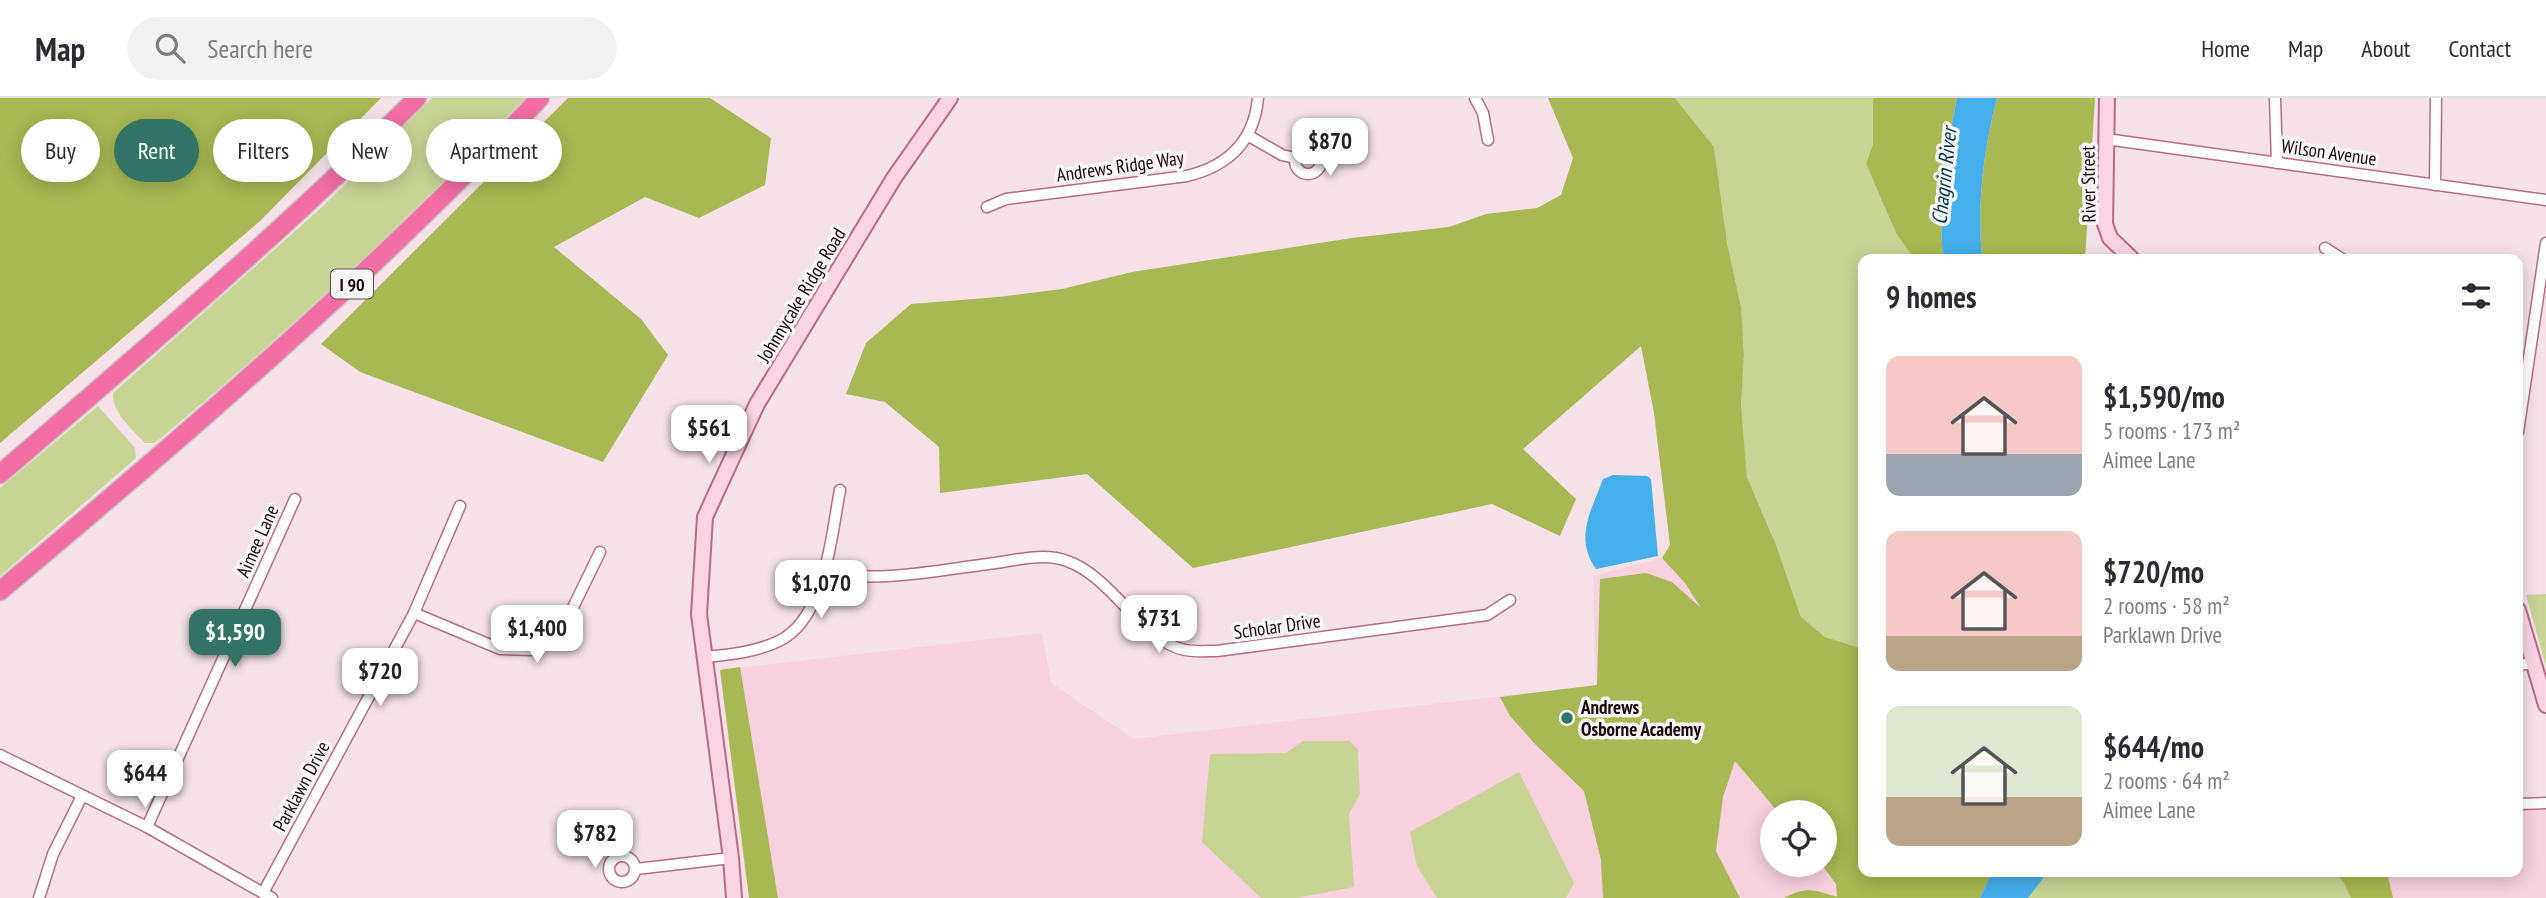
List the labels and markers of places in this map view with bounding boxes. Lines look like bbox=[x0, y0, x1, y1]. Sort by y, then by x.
pin: $870 bbox=[1289, 118, 1371, 178]
pin: $561 bbox=[668, 406, 750, 465]
pin: $1,070 bbox=[764, 560, 878, 620]
pin: $731 bbox=[1118, 596, 1200, 655]
pin: $1,400 bbox=[480, 606, 594, 665]
pin: $1,590 bbox=[178, 610, 292, 669]
pin: $720 bbox=[339, 648, 421, 708]
place label: Andrews Osborne Academy bbox=[1580, 695, 1701, 741]
marker: Andrews Osborne Academy bbox=[1559, 710, 1575, 726]
pin: $644 bbox=[104, 750, 186, 810]
pin: $782 bbox=[554, 810, 636, 870]

